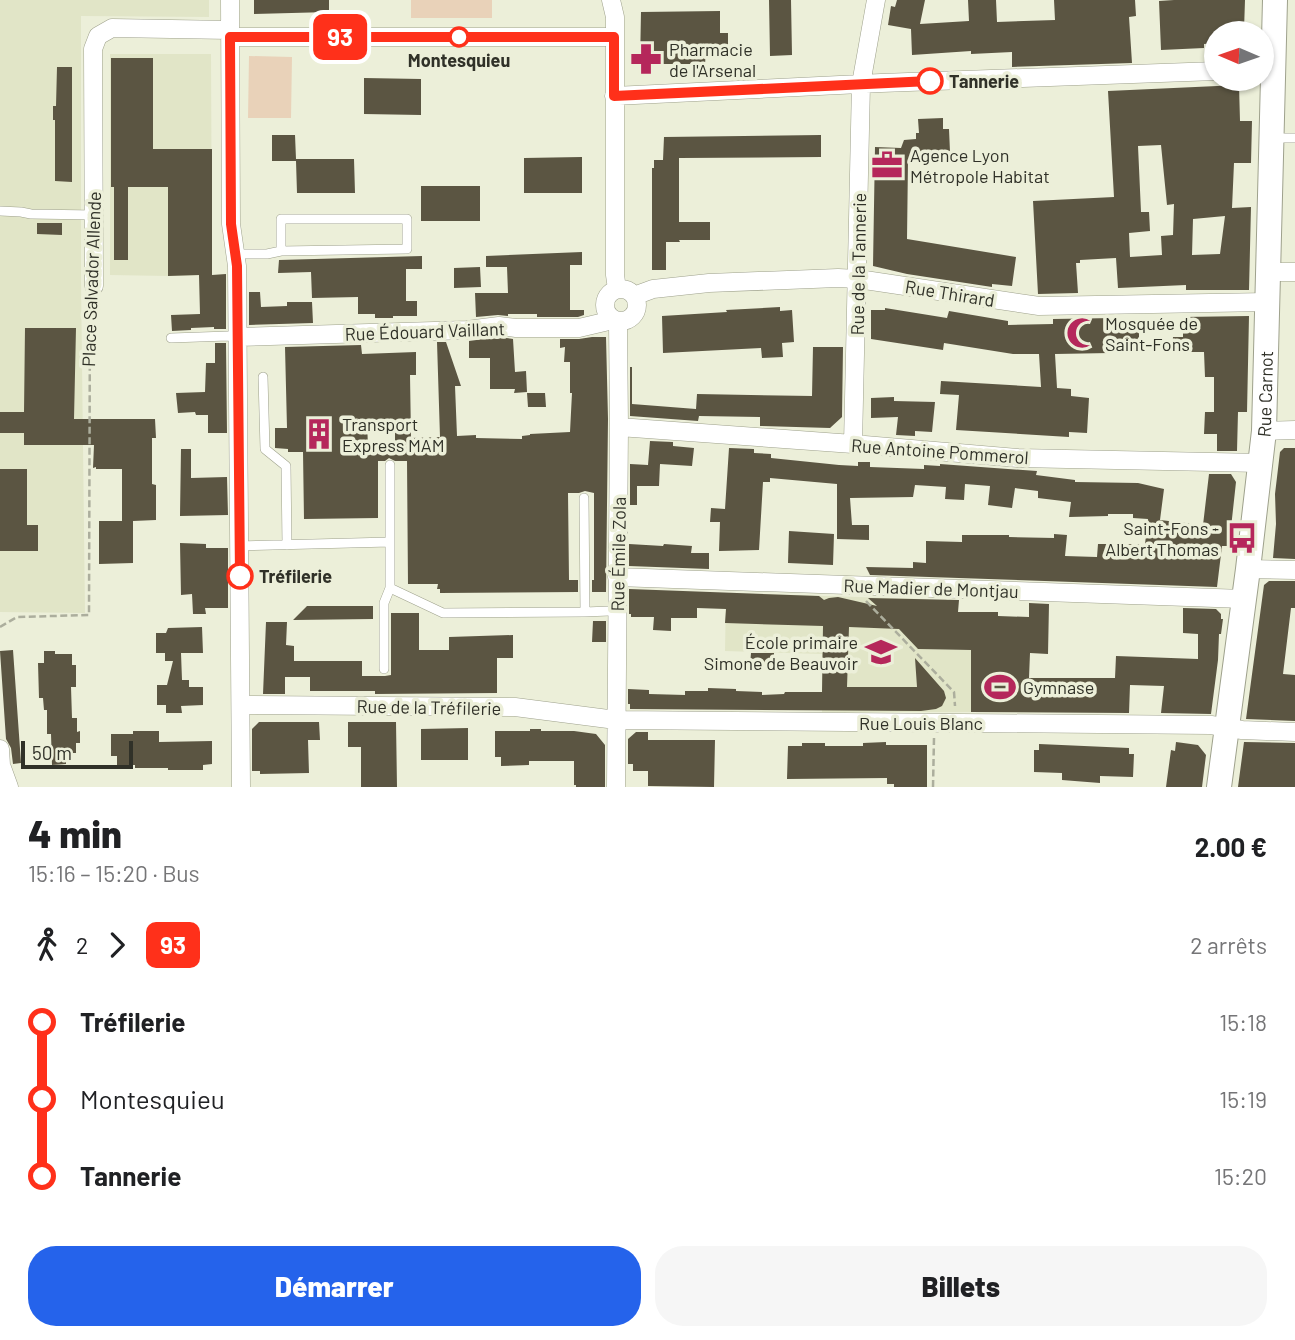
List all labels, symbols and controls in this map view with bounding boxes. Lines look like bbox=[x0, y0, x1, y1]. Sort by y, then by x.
line badge: 93 bbox=[308, 14, 372, 60]
north arrow bbox=[1204, 21, 1274, 91]
map controls bbox=[1204, 21, 1274, 91]
text: 93 bbox=[327, 22, 353, 51]
marker: Montesquieu bbox=[449, 27, 469, 47]
place label: Pharmacie de l'Arsenal bbox=[669, 38, 756, 81]
pharmacy icon: Pharmacie de l'Arsenal bbox=[629, 42, 663, 76]
place label: Montesquieu bbox=[408, 49, 510, 71]
marker: Tannerie bbox=[917, 68, 943, 94]
place label: Tannerie bbox=[949, 70, 1019, 92]
place label: Agence Lyon Métropole Habitat bbox=[910, 144, 1050, 187]
office icon: Agence Lyon Métropole Habitat bbox=[870, 148, 904, 182]
street label: Place Salvador Allende bbox=[77, 191, 105, 367]
street label: Rue de la Tannerie bbox=[846, 193, 870, 335]
street label: Rue Thirard bbox=[904, 275, 996, 311]
place label: Mosquée de Saint-Fons bbox=[1105, 312, 1198, 355]
mosque icon: Mosquée de Saint-Fons bbox=[1065, 316, 1099, 350]
street label: Rue Édouard Vaillant bbox=[344, 317, 506, 345]
street label: Rue Carnot bbox=[1252, 350, 1277, 438]
place label: Transport Express MAM bbox=[342, 413, 445, 456]
building icon: Transport Express MAM bbox=[302, 417, 336, 451]
street label: Rue Antoine Pommerol bbox=[851, 434, 1029, 468]
street label: Rue Émile Zola bbox=[606, 497, 630, 611]
place label: Saint-Fons - Albert Thomas bbox=[1105, 517, 1219, 560]
bus stop icon: Saint-Fons - Albert Thomas bbox=[1225, 521, 1259, 555]
marker: Tréfilerie bbox=[227, 563, 253, 589]
place label: Tréfilerie bbox=[259, 565, 332, 587]
street label: Rue Madier de Montjau bbox=[843, 574, 1019, 602]
place label: École primaire Simone de Beauvoir bbox=[704, 631, 858, 674]
school or university icon: École primaire Simone de Beauvoir bbox=[864, 635, 898, 669]
sports icon: Gymnase bbox=[983, 670, 1017, 704]
place label: Gymnase bbox=[1023, 676, 1094, 698]
street label: Rue de la Tréfilerie bbox=[356, 695, 502, 719]
street label: Rue Louis Blanc bbox=[859, 712, 983, 734]
scale bar bbox=[21, 738, 133, 770]
text: 50 m bbox=[32, 741, 72, 764]
text: 4 min bbox=[28, 810, 122, 856]
text: 2.00 € bbox=[1195, 831, 1267, 862]
text: 15:16 – 15:20 · Bus bbox=[28, 859, 200, 887]
icon: walk bbox=[28, 926, 66, 964]
icon: forward bbox=[98, 926, 136, 964]
text: 93 bbox=[160, 930, 186, 959]
text: 2 bbox=[76, 931, 88, 959]
text: 2 arrêts bbox=[1190, 931, 1267, 959]
text: Tréfilerie bbox=[80, 1006, 185, 1037]
text: 15:18 bbox=[1219, 1008, 1267, 1036]
text: Montesquieu bbox=[80, 1083, 225, 1114]
text: 15:19 bbox=[1219, 1085, 1267, 1113]
text: Tannerie bbox=[80, 1160, 181, 1191]
text: 15:20 bbox=[1214, 1162, 1267, 1190]
button: Démarrer bbox=[28, 1246, 641, 1326]
button: Billets bbox=[655, 1246, 1267, 1326]

